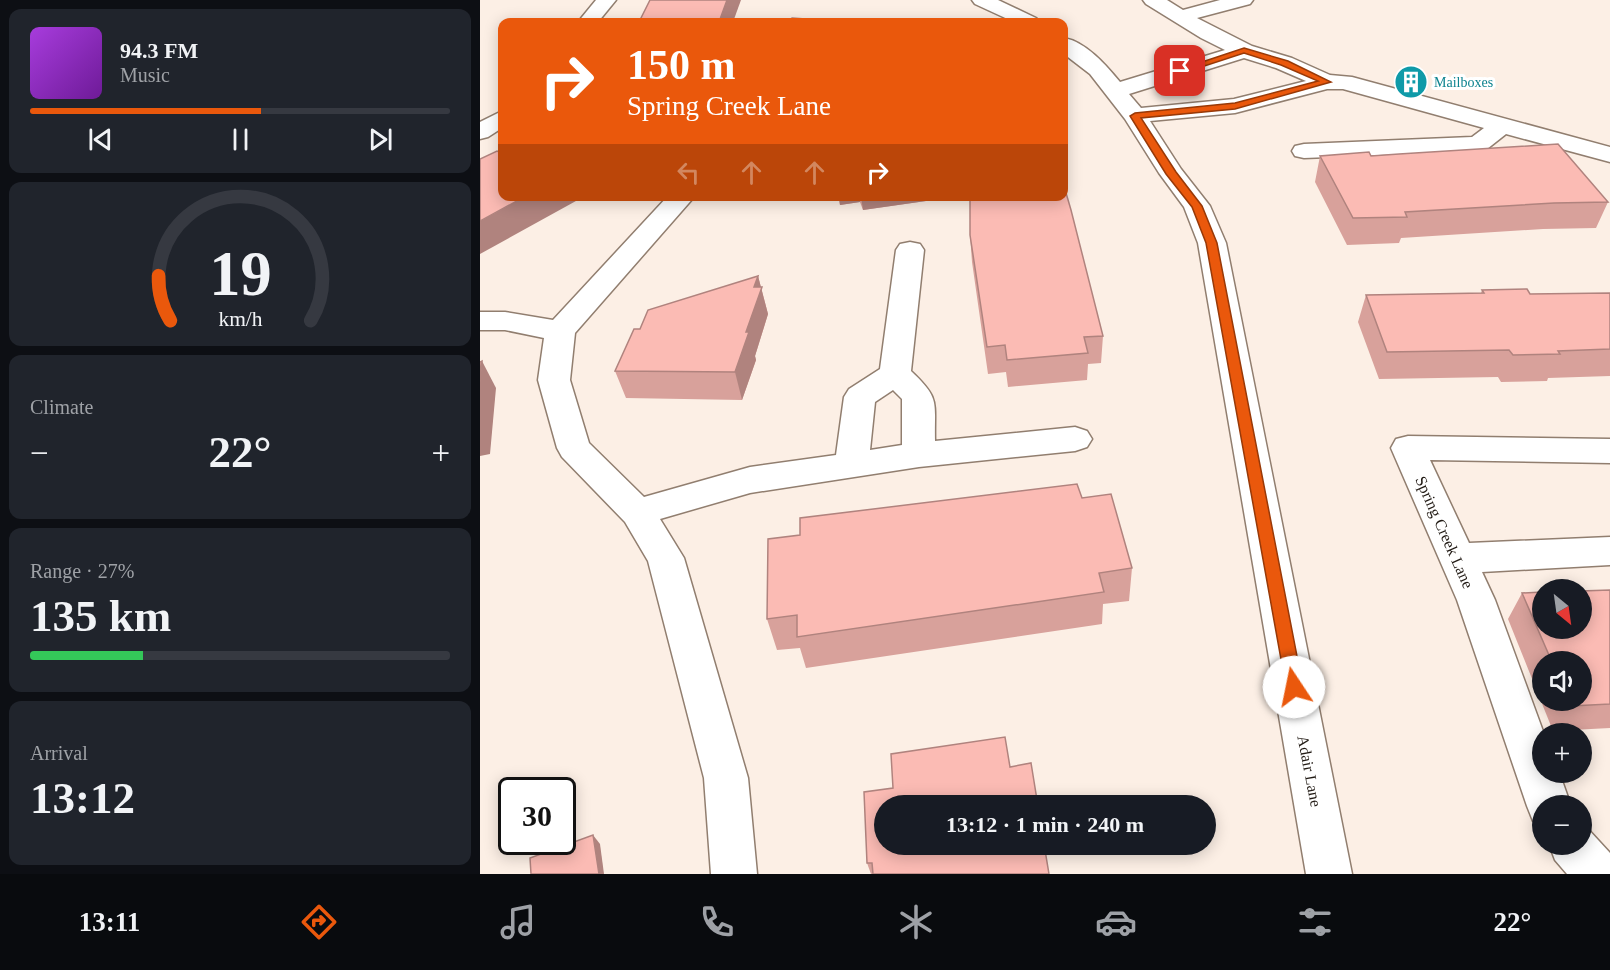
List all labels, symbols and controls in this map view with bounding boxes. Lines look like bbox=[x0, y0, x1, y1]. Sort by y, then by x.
text: 94.3 FM bbox=[120, 38, 198, 63]
icon: right bbox=[528, 42, 606, 120]
text: 150 m bbox=[627, 42, 736, 88]
pin bbox=[1154, 45, 1205, 96]
icon: arrive bbox=[1163, 54, 1196, 87]
text: Music bbox=[120, 64, 170, 86]
building icon: Mailboxes bbox=[1393, 64, 1429, 100]
place label: Mailboxes bbox=[1434, 75, 1493, 90]
text: Spring Creek Lane bbox=[627, 91, 831, 121]
icon: previous bbox=[84, 123, 117, 156]
icon: pause bbox=[224, 123, 257, 156]
icon: next bbox=[364, 123, 397, 156]
icon: left bbox=[672, 156, 705, 189]
icon: ahead bbox=[735, 156, 768, 189]
icon: ahead bbox=[798, 156, 831, 189]
icon: right bbox=[861, 156, 894, 189]
text: 19 bbox=[209, 239, 271, 308]
text: km/h bbox=[218, 307, 262, 331]
text: Climate bbox=[30, 396, 93, 418]
text: 22° bbox=[209, 427, 272, 477]
text: − bbox=[30, 435, 49, 471]
text: + bbox=[431, 435, 450, 471]
street label: Spring Creek Lane bbox=[1411, 474, 1477, 591]
text: Range · 27% bbox=[30, 560, 134, 582]
north arrow bbox=[1532, 579, 1592, 639]
map controls bbox=[1532, 579, 1592, 855]
text: 135 km bbox=[30, 591, 171, 641]
button: sound bbox=[1532, 651, 1592, 711]
position arrow bbox=[1262, 655, 1326, 719]
button: + bbox=[1532, 723, 1592, 783]
street label: Adair Lane bbox=[1294, 734, 1325, 808]
text: Arrival bbox=[30, 742, 88, 764]
text: 13:12 bbox=[30, 773, 135, 823]
speed limit sign: 30 bbox=[498, 777, 576, 855]
button: − bbox=[1532, 795, 1592, 855]
text: 13:12 · 1 min · 240 m bbox=[946, 812, 1144, 837]
icon: directions bbox=[298, 901, 340, 943]
icon: music bbox=[497, 901, 539, 943]
icon: phone bbox=[696, 901, 738, 943]
icon: climate bbox=[895, 901, 937, 943]
icon: car bbox=[1095, 901, 1137, 943]
icon: filters bbox=[1294, 901, 1336, 943]
text: 13:11 bbox=[79, 907, 140, 937]
text: 22° bbox=[1493, 907, 1531, 937]

